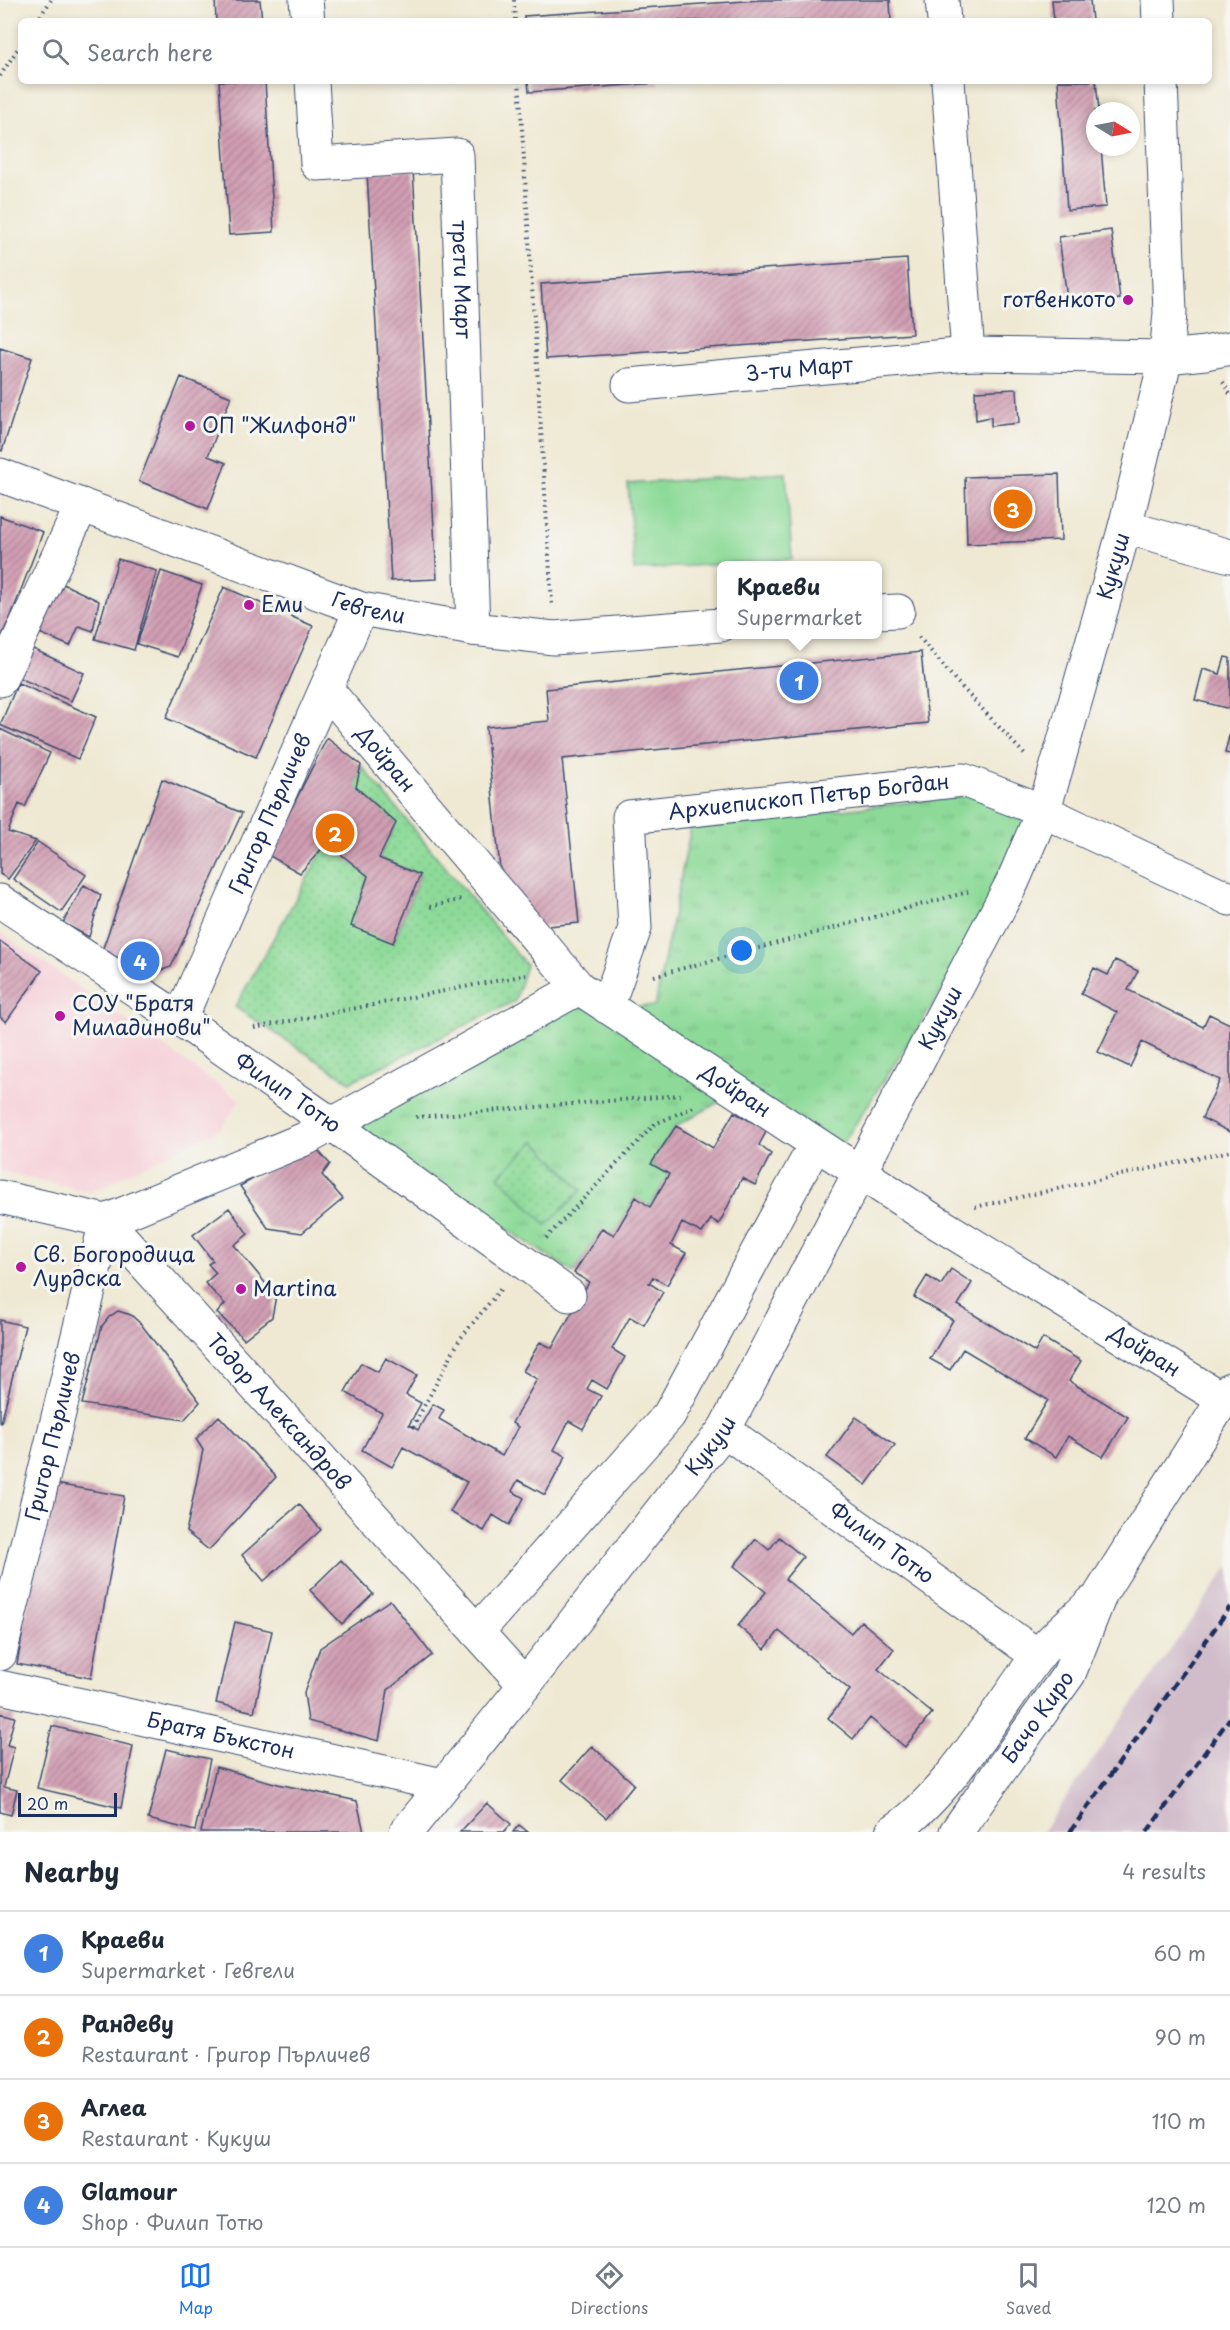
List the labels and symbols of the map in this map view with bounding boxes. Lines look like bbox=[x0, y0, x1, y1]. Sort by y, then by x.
north arrow bbox=[1086, 102, 1140, 156]
street label: трети Март bbox=[445, 220, 481, 340]
place label: готвенкото bbox=[1003, 282, 1116, 314]
marker: готвенкото bbox=[1121, 293, 1135, 307]
street label: 3-ти Март bbox=[744, 347, 855, 388]
place label: ОП "Жилфонд" bbox=[202, 408, 356, 440]
marker: ОП "Жилфонд" bbox=[183, 419, 197, 433]
pin: 3 bbox=[994, 486, 1032, 532]
street label: Кукуш bbox=[1087, 528, 1137, 603]
street label: Гевгели bbox=[328, 582, 408, 631]
place label: Еми bbox=[261, 587, 303, 619]
marker: Еми bbox=[242, 598, 256, 612]
pin: 1 bbox=[780, 658, 818, 704]
street label: Дойран bbox=[349, 717, 424, 798]
street label: Григор Пърличев bbox=[219, 728, 318, 899]
street label: Архиепископ Петър Богдан bbox=[666, 764, 951, 827]
pin: 2 bbox=[316, 810, 354, 856]
your location bbox=[727, 936, 756, 965]
pin: 4 bbox=[120, 938, 160, 984]
street label: Кукуш bbox=[909, 980, 969, 1055]
place label: СОУ "Братя Миладинови" bbox=[72, 986, 211, 1042]
marker: СОУ "Братя Миладинови" bbox=[53, 1009, 67, 1023]
street label: Филип Тотю bbox=[229, 1044, 348, 1140]
street label: Дойран bbox=[694, 1054, 778, 1124]
place label: Св. Богородица Лурдска bbox=[33, 1237, 196, 1293]
marker: Св. Богородица Лурдска bbox=[14, 1260, 28, 1274]
place label: Martina bbox=[253, 1271, 337, 1303]
marker: Martina bbox=[234, 1282, 248, 1296]
street label: Дойран bbox=[1103, 1315, 1188, 1384]
street label: Тодор Александров bbox=[200, 1325, 360, 1496]
street label: Григор Пърличев bbox=[15, 1348, 87, 1524]
street label: Кукуш bbox=[676, 1410, 743, 1482]
street label: Филип Тотю bbox=[823, 1493, 942, 1591]
street label: Бачо Киро bbox=[992, 1663, 1081, 1769]
street label: Братя Бъкстон bbox=[144, 1702, 298, 1766]
scale bar bbox=[18, 1790, 117, 1818]

